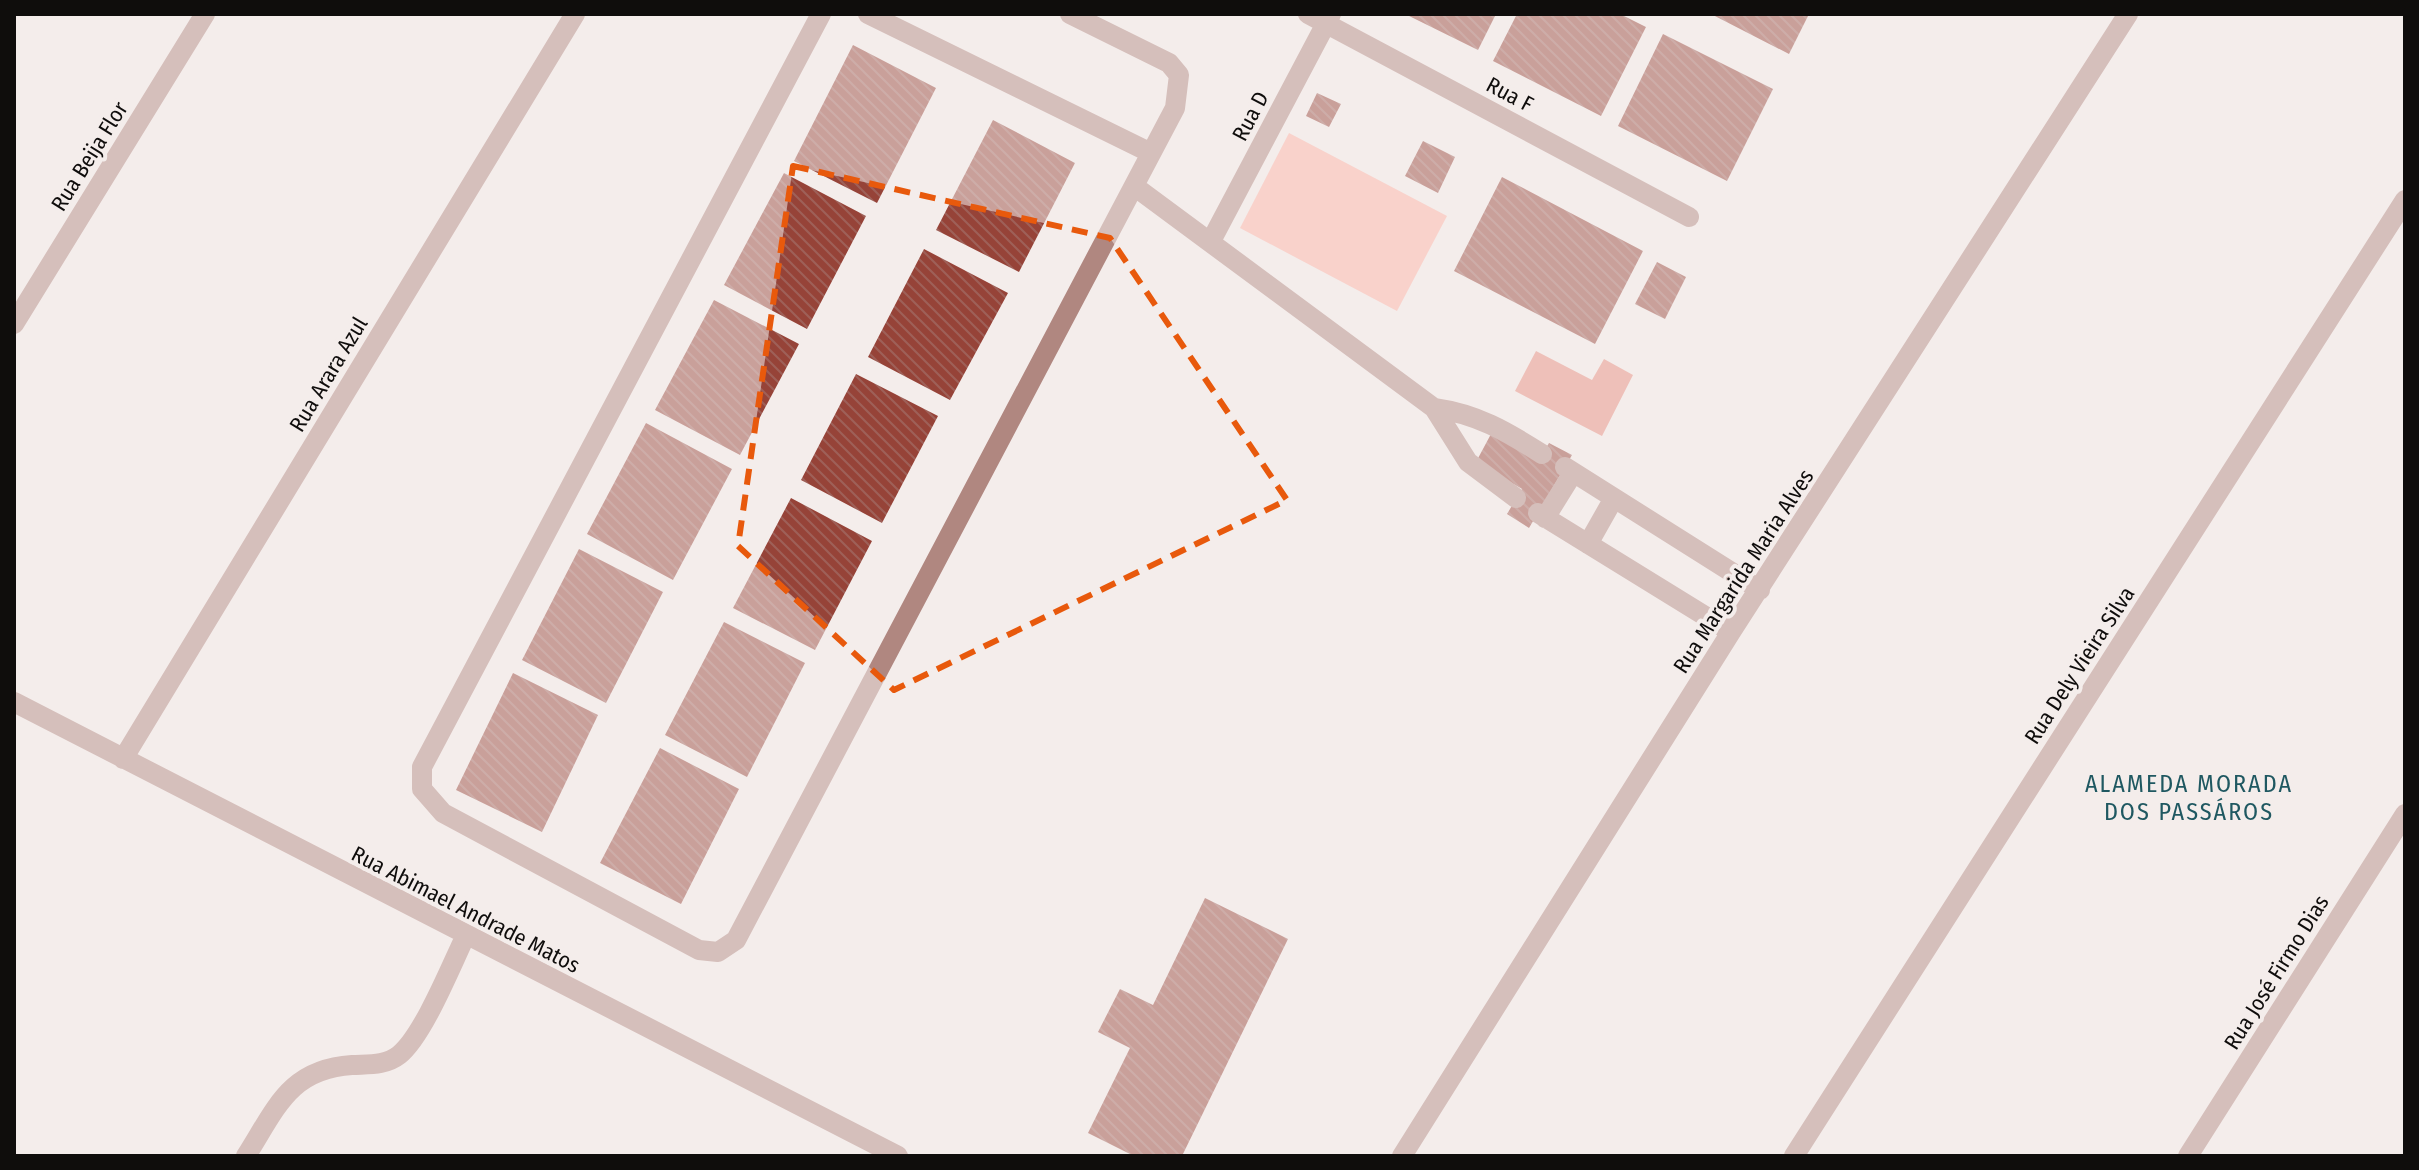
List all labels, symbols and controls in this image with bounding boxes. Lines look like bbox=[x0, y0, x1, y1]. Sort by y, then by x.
street label: Rua F bbox=[1482, 71, 1538, 118]
street label: Rua D bbox=[1226, 87, 1275, 146]
street label: Rua Beija Flor bbox=[45, 96, 134, 216]
street label: Rua Arara Azul bbox=[284, 312, 373, 437]
street label: Rua Margarida Maria Alves bbox=[1667, 464, 1819, 678]
street label: Rua Dely Vieira Silva bbox=[2019, 582, 2140, 749]
district label: ALAMEDA MORADA DOS PASSÁROS bbox=[2085, 770, 2293, 826]
street label: Rua Abimael Andrade Matos bbox=[347, 840, 584, 979]
street label: Rua José Firmo Dias bbox=[2218, 890, 2335, 1054]

